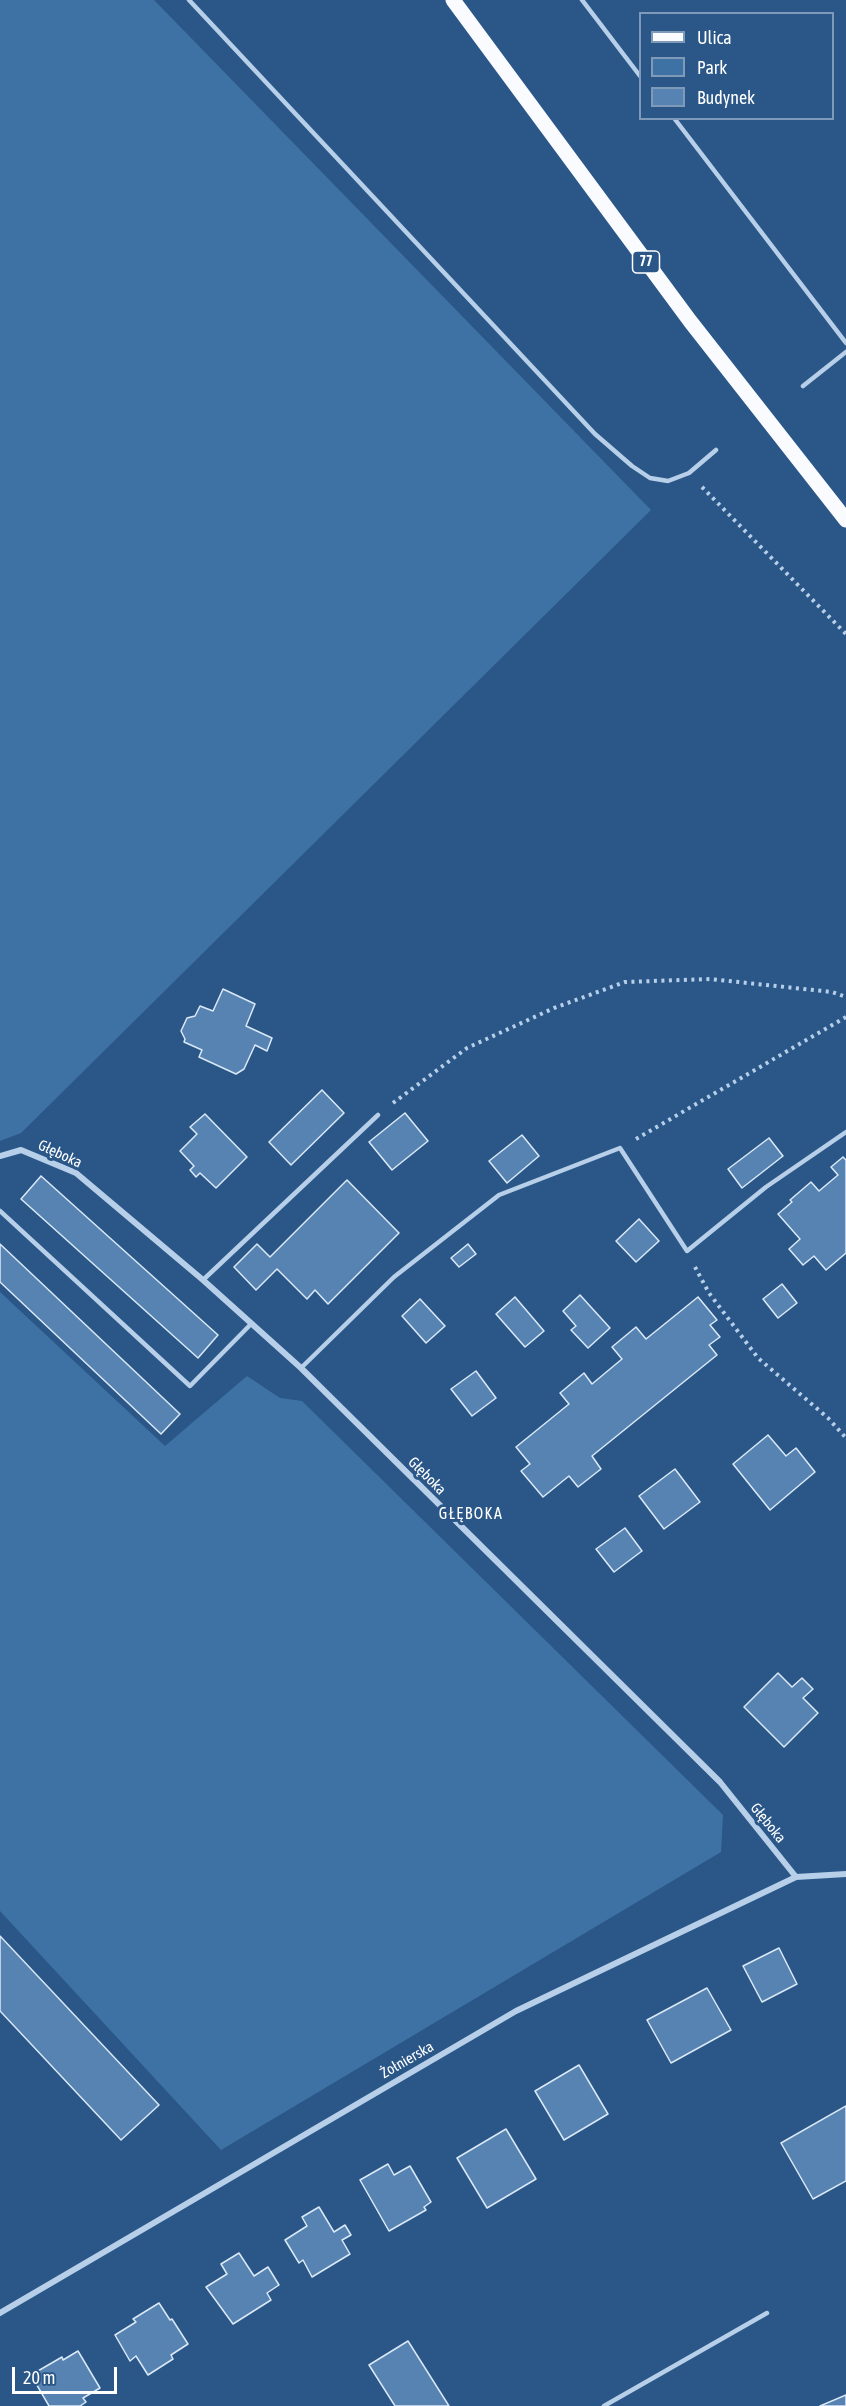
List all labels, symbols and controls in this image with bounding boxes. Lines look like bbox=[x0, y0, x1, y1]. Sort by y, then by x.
legend bbox=[639, 12, 834, 120]
text: Ulica bbox=[697, 27, 732, 48]
text: Park bbox=[697, 57, 727, 78]
text: Budynek bbox=[697, 87, 755, 108]
road number: 77 bbox=[632, 251, 660, 273]
street label: Głęboka bbox=[35, 1136, 85, 1172]
street label: Głęboka bbox=[404, 1453, 450, 1499]
district label: GŁĘBOKA bbox=[439, 1504, 503, 1524]
street label: Głęboka bbox=[746, 1799, 790, 1847]
street label: Żołnierska bbox=[377, 2038, 437, 2082]
scale bar bbox=[15, 2355, 120, 2393]
text: 20 m bbox=[23, 2367, 55, 2388]

